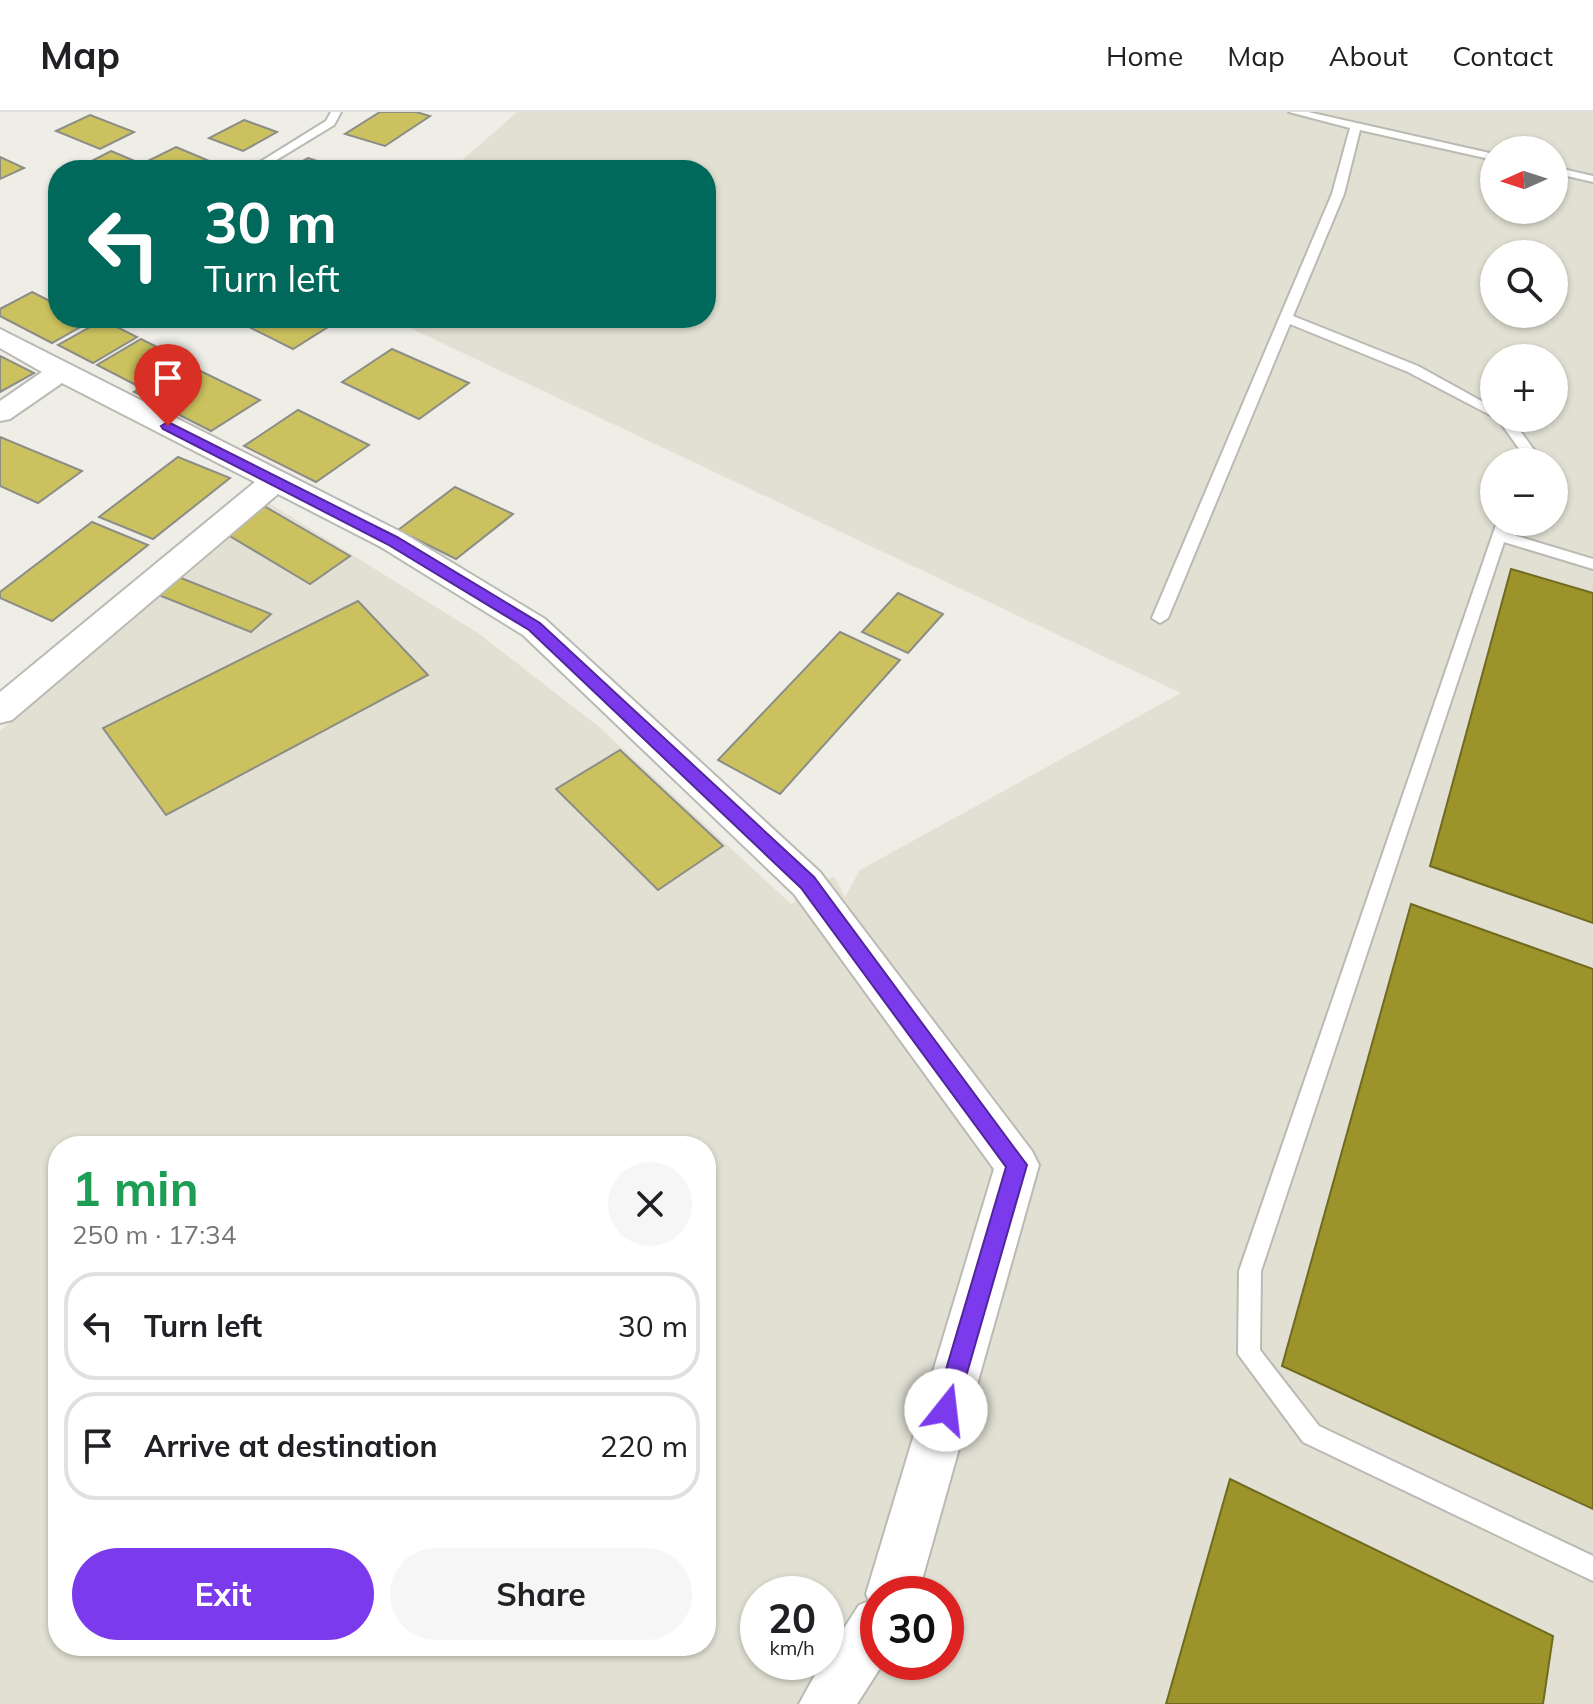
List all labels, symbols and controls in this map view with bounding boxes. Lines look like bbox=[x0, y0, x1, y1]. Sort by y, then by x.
text: Map bbox=[40, 31, 120, 79]
text: Home bbox=[1106, 38, 1183, 73]
text: Map bbox=[1227, 38, 1285, 73]
text: About bbox=[1329, 38, 1408, 73]
text: Contact bbox=[1452, 38, 1553, 73]
north arrow bbox=[1480, 136, 1568, 224]
map controls bbox=[1480, 136, 1568, 536]
text: 30 m bbox=[204, 187, 337, 257]
icon: left bbox=[72, 192, 176, 296]
button: search bbox=[1480, 240, 1568, 328]
text: Turn left bbox=[204, 256, 340, 301]
pin bbox=[134, 344, 202, 426]
button: + bbox=[1480, 344, 1568, 432]
icon: arrive bbox=[146, 356, 190, 400]
button: − bbox=[1480, 448, 1568, 536]
text: 1 min bbox=[72, 1158, 199, 1218]
button: close bbox=[608, 1162, 692, 1246]
text: 250 m · 17:34 bbox=[72, 1218, 236, 1251]
icon: left bbox=[76, 1304, 120, 1348]
text: Turn left bbox=[144, 1307, 262, 1345]
text: 30 m bbox=[618, 1307, 688, 1345]
position arrow bbox=[904, 1368, 988, 1452]
icon: arrive bbox=[76, 1424, 120, 1468]
text: Arrive at destination bbox=[144, 1427, 438, 1465]
text: 220 m bbox=[600, 1427, 688, 1465]
button: Exit bbox=[72, 1548, 374, 1640]
button: Share bbox=[390, 1548, 692, 1640]
speed limit sign: 30 bbox=[860, 1576, 964, 1680]
text: 20 bbox=[768, 1593, 816, 1643]
text: km/h bbox=[769, 1635, 815, 1660]

